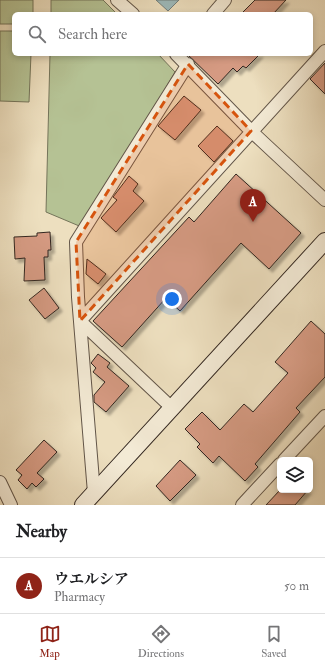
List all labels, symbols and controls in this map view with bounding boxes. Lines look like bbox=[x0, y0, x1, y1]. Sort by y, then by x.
search box bbox=[12, 12, 313, 56]
icon: search bbox=[26, 23, 48, 45]
text: Search here bbox=[58, 25, 127, 44]
pin: A bbox=[240, 189, 266, 222]
your location bbox=[162, 289, 182, 309]
map controls bbox=[277, 457, 313, 493]
button: layers bbox=[277, 457, 313, 493]
text: Nearby bbox=[16, 521, 67, 542]
text: ウエルシア bbox=[54, 570, 129, 589]
text: A bbox=[25, 578, 33, 594]
text: 50 m bbox=[284, 578, 309, 594]
text: Pharmacy bbox=[54, 589, 105, 605]
tab: Map bbox=[39, 623, 61, 660]
tab: Directions bbox=[138, 623, 184, 660]
tab: Saved bbox=[261, 623, 286, 660]

